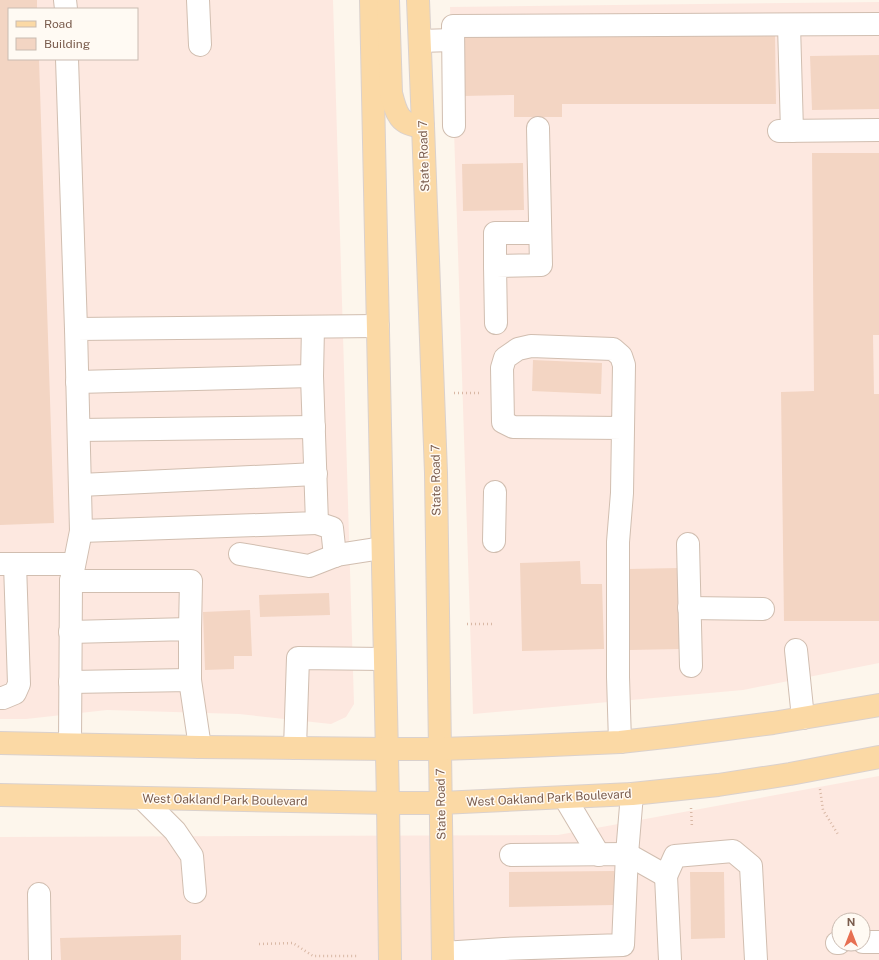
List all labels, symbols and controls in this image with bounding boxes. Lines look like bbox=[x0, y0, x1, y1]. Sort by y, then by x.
legend bbox=[8, 8, 138, 60]
text: Road bbox=[44, 17, 72, 31]
text: Building bbox=[44, 37, 90, 51]
street label: State Road 7 bbox=[416, 120, 432, 192]
street label: State Road 7 bbox=[428, 444, 444, 516]
street label: State Road 7 bbox=[433, 768, 449, 840]
street label: West Oakland Park Boulevard bbox=[466, 787, 632, 809]
street label: West Oakland Park Boulevard bbox=[142, 792, 308, 808]
north arrow bbox=[831, 912, 871, 952]
text: N bbox=[847, 916, 855, 928]

